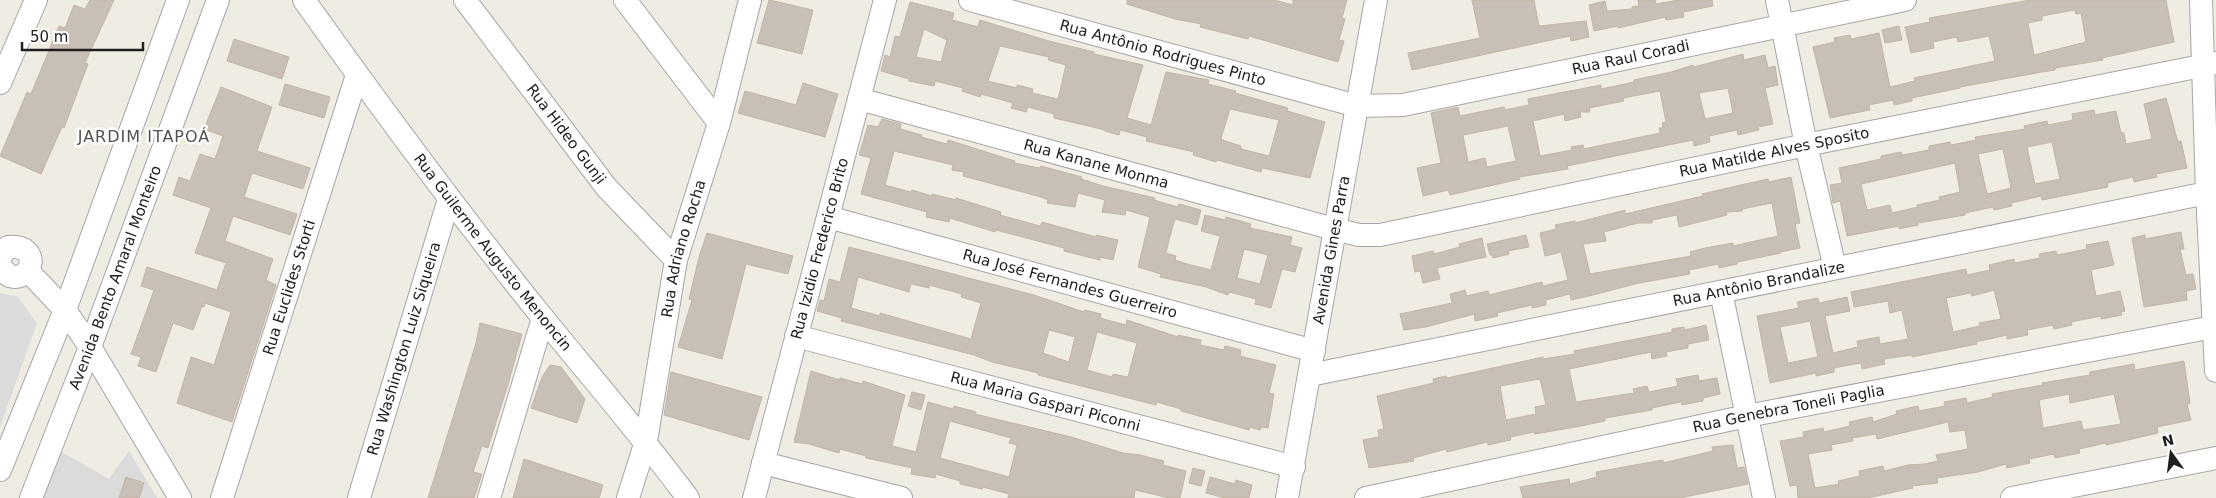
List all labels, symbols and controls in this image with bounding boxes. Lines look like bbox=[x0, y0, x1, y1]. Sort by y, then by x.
street label: Rua Antônio Rodrigues Pinto bbox=[1058, 16, 1268, 90]
scale bar bbox=[22, 20, 144, 52]
text: 50 m bbox=[30, 28, 68, 46]
street label: Rua Raul Coradi bbox=[1570, 36, 1691, 78]
street label: Rua Hideo Gunji bbox=[523, 81, 610, 188]
street label: Rua Matilde Alves Sposito bbox=[1678, 124, 1871, 181]
district label: JARDIM ITAPOÁ bbox=[77, 127, 210, 146]
street label: Rua Kanane Monma bbox=[1022, 135, 1171, 192]
street label: Rua Guilerme Augusto Menoncin bbox=[410, 150, 575, 355]
street label: Rua Izidio Frederico Brito bbox=[787, 156, 852, 341]
street label: Avenida Bento Amaral Monteiro bbox=[65, 163, 165, 392]
street label: Avenida Gines Parra bbox=[1309, 174, 1353, 326]
street label: Rua Adriano Rocha bbox=[658, 178, 710, 319]
street label: Rua Euclides Storti bbox=[259, 218, 319, 357]
street label: Rua Washington Luiz Siqueira bbox=[363, 240, 445, 458]
street label: Rua José Fernandes Guerreiro bbox=[961, 246, 1179, 322]
street label: Rua Antônio Brandalize bbox=[1671, 258, 1846, 310]
street label: Rua Maria Gaspari Piconni bbox=[949, 368, 1142, 435]
street label: Rua Genebra Toneli Paglia bbox=[1691, 381, 1886, 436]
north arrow bbox=[2146, 428, 2196, 478]
text: N bbox=[2160, 431, 2175, 450]

